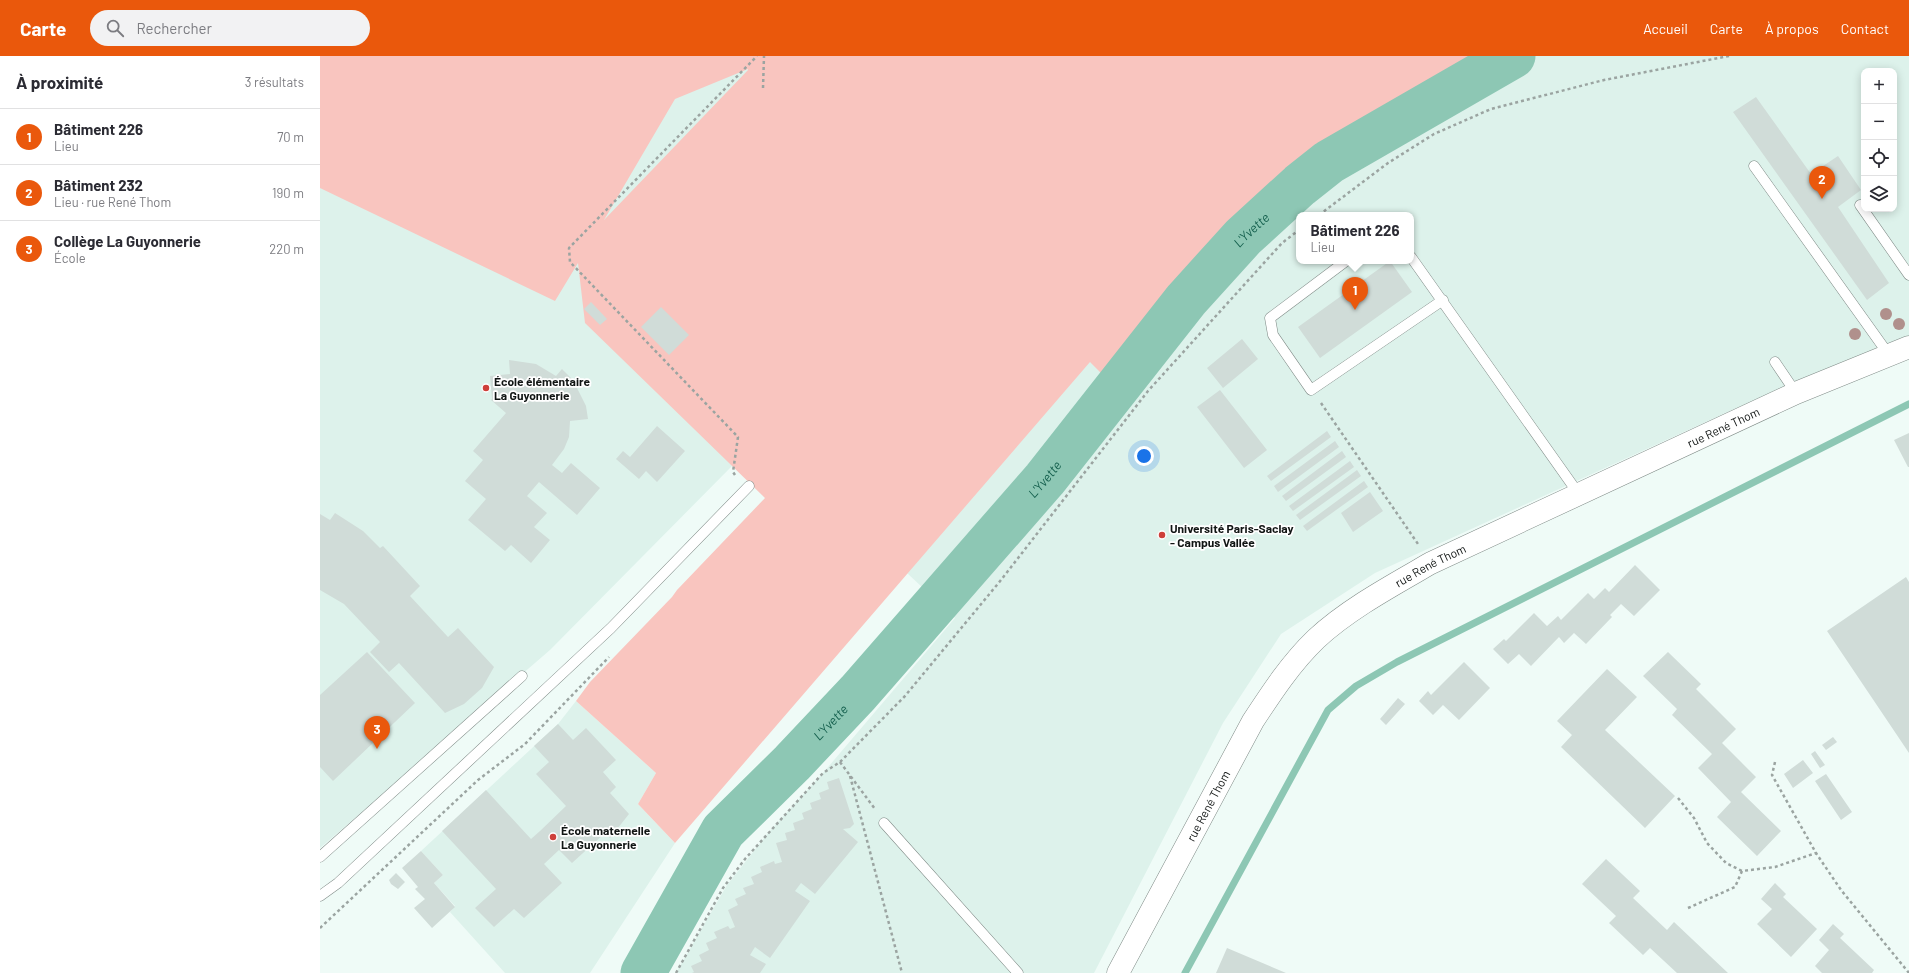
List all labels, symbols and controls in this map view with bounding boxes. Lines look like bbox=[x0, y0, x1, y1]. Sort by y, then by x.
search box bbox=[90, 10, 370, 46]
text: Carte bbox=[20, 17, 66, 40]
icon: search bbox=[104, 17, 126, 39]
text: Rechercher bbox=[136, 19, 212, 37]
text: Accueil bbox=[1643, 20, 1688, 37]
text: Carte bbox=[1710, 20, 1743, 37]
text: À propos bbox=[1765, 20, 1819, 37]
text: Contact bbox=[1841, 20, 1889, 37]
map controls bbox=[1861, 68, 1897, 212]
button: + bbox=[1861, 68, 1897, 104]
text: À proximité bbox=[16, 72, 103, 92]
text: 3 résultats bbox=[245, 74, 304, 90]
button: − bbox=[1861, 104, 1897, 140]
text: Bâtiment 226 bbox=[54, 120, 143, 138]
text: 1 bbox=[27, 129, 31, 145]
text: 70 m bbox=[277, 129, 304, 145]
text: Lieu bbox=[54, 138, 79, 154]
button: locate bbox=[1861, 140, 1897, 176]
pin: 2 bbox=[1809, 166, 1835, 199]
text: Bâtiment 232 bbox=[54, 176, 143, 194]
button: layers bbox=[1861, 176, 1897, 212]
text: 2 bbox=[25, 185, 33, 201]
text: 190 m bbox=[272, 185, 304, 201]
text: Lieu · rue René Thom bbox=[54, 194, 171, 210]
water label: L'Yvette bbox=[1230, 209, 1273, 250]
popup bbox=[1296, 212, 1414, 264]
text: Bâtiment 226 bbox=[1310, 221, 1400, 239]
text: Collège La Guyonnerie bbox=[54, 232, 201, 250]
text: Lieu bbox=[1310, 239, 1335, 255]
text: 3 bbox=[25, 241, 33, 257]
text: 220 m bbox=[269, 241, 304, 257]
text: École bbox=[54, 250, 86, 266]
pin: 1 bbox=[1342, 277, 1368, 310]
place label: École élémentaire La Guyonnerie bbox=[494, 374, 590, 402]
marker: École élémentaire La Guyonnerie bbox=[481, 383, 491, 393]
street label: rue René Thom bbox=[1685, 404, 1762, 450]
your location bbox=[1134, 446, 1154, 466]
water label: L'Yvette bbox=[1025, 457, 1065, 501]
place label: Université Paris-Saclay - Campus Vallée bbox=[1170, 521, 1294, 549]
marker: Université Paris-Saclay - Campus Vallée bbox=[1157, 530, 1167, 540]
street label: rue René Thom bbox=[1392, 541, 1468, 589]
water label: L'Yvette bbox=[810, 701, 851, 743]
pin: 3 bbox=[364, 716, 390, 749]
street label: rue René Thom bbox=[1183, 768, 1232, 843]
place label: École maternelle La Guyonnerie bbox=[561, 823, 651, 851]
marker: École maternelle La Guyonnerie bbox=[548, 832, 558, 842]

